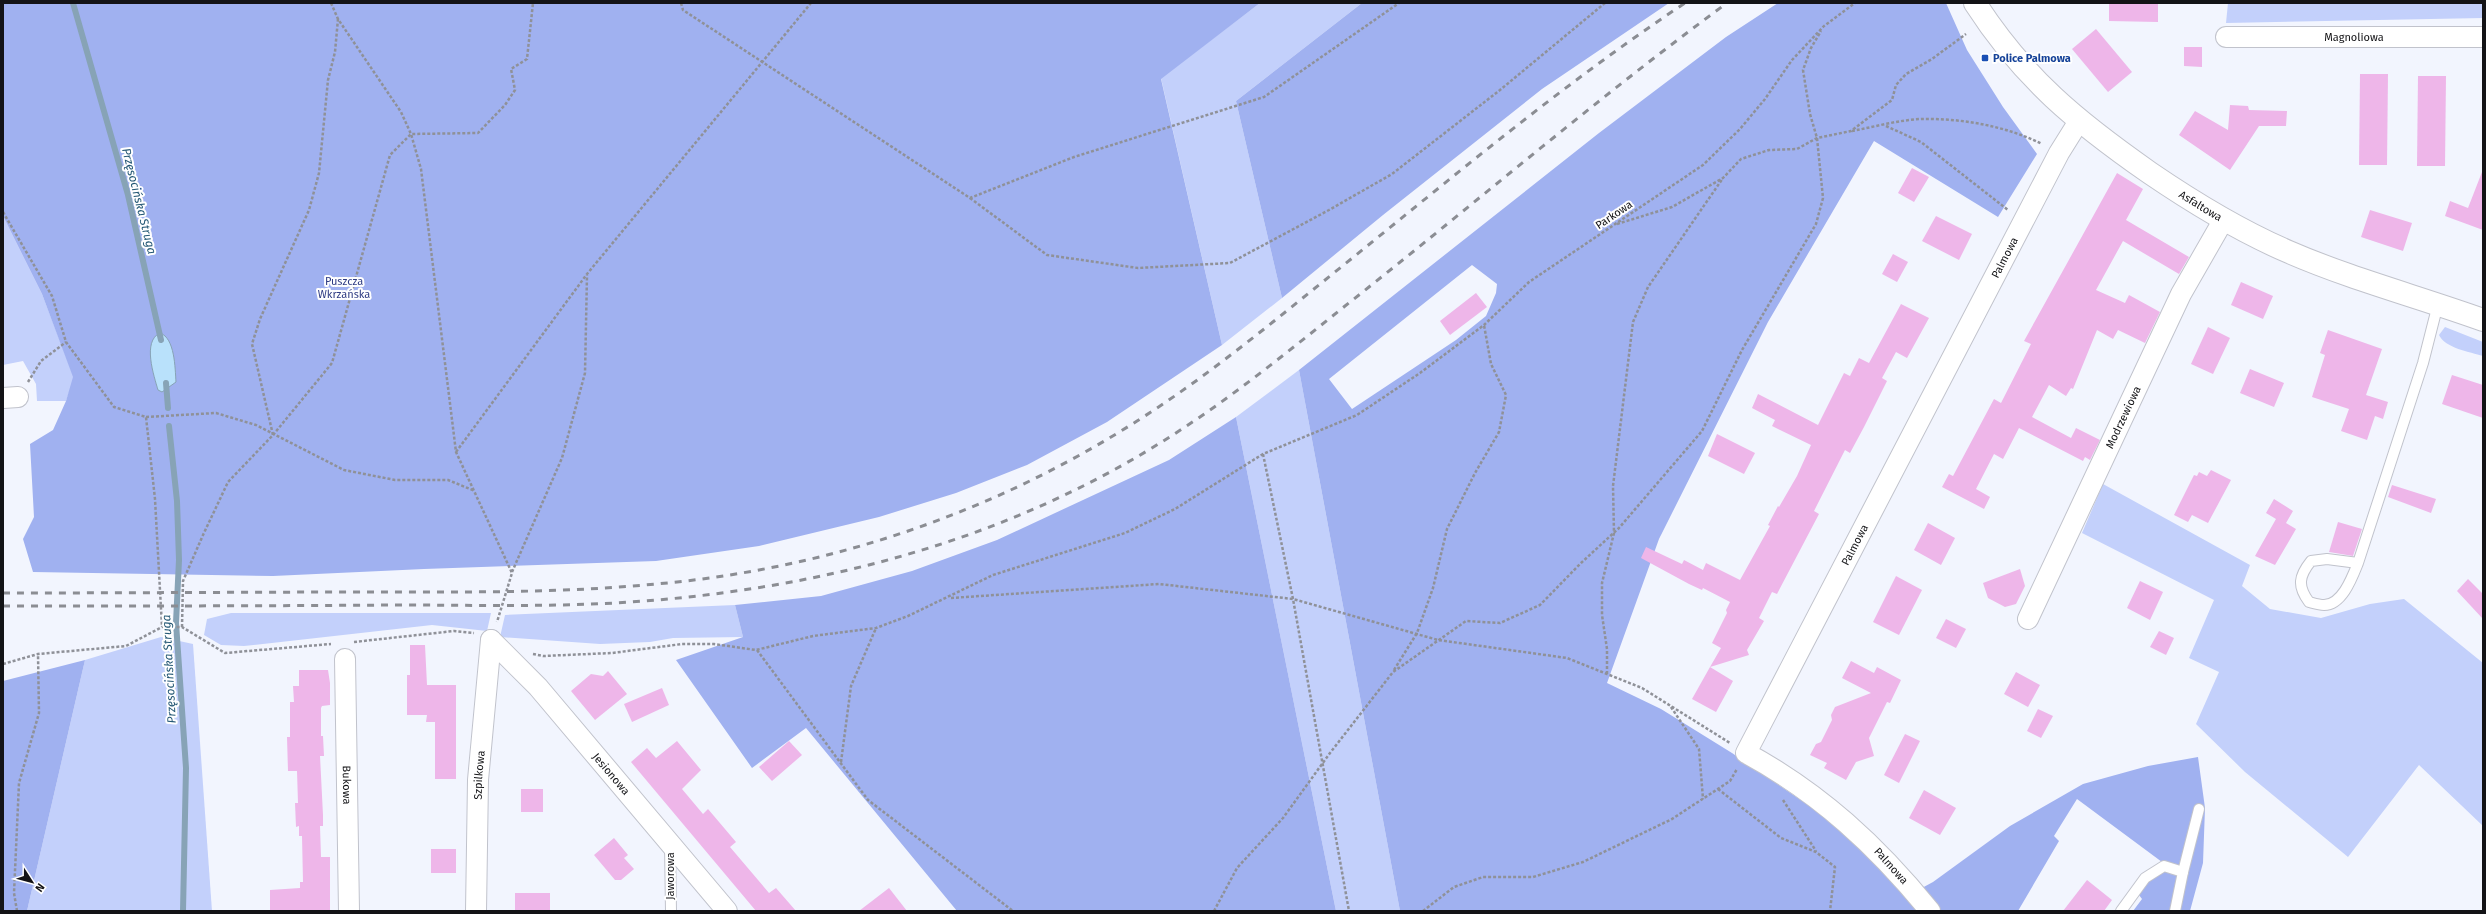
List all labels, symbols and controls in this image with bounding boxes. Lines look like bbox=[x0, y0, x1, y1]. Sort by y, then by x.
street label: Magnoliowa bbox=[2324, 31, 2384, 44]
place label: Police Palmowa bbox=[1993, 52, 2071, 65]
marker: Police Palmowa bbox=[1980, 53, 1990, 63]
water label: Przęsocińska Struga bbox=[119, 146, 159, 256]
street label: Asfaltowa bbox=[2177, 188, 2224, 224]
street label: Parkowa bbox=[1593, 198, 1635, 232]
street label: Palmowa bbox=[1988, 235, 2021, 280]
park label: Puszcza Wkrzańska bbox=[318, 275, 370, 301]
street label: Modrzewiowa bbox=[2103, 384, 2143, 451]
street label: Palmowa bbox=[1839, 522, 1871, 568]
water label: Przęsocińska Struga bbox=[159, 614, 179, 724]
street label: Szpilkowa bbox=[471, 750, 487, 800]
street label: Jesionowa bbox=[590, 750, 633, 797]
street label: Bukowa bbox=[340, 765, 354, 805]
street label: Palmowa bbox=[1871, 845, 1911, 887]
street label: Jaworowa bbox=[664, 852, 677, 900]
north arrow bbox=[12, 862, 52, 902]
text: N bbox=[32, 881, 47, 894]

